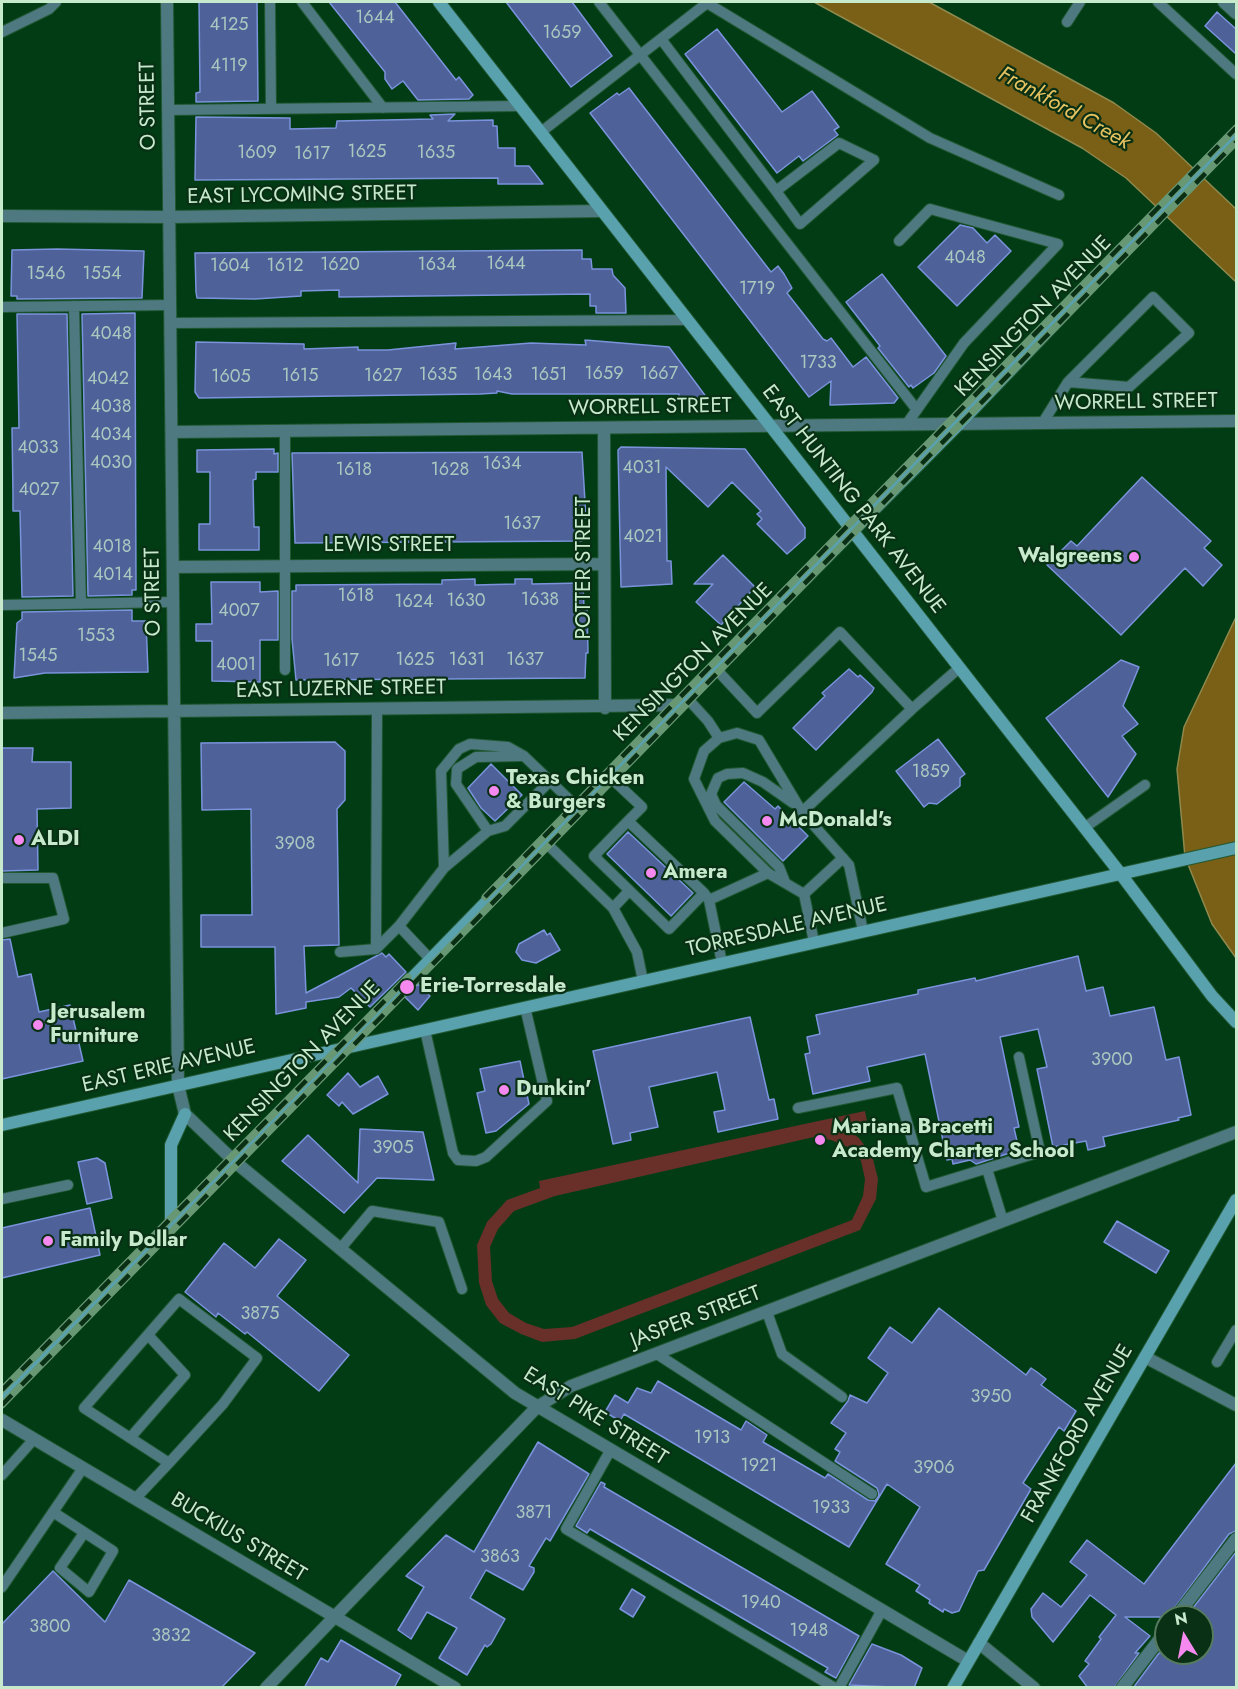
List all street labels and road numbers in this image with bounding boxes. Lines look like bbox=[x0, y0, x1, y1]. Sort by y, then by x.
street label: O STREET bbox=[136, 61, 162, 151]
street label: EAST LYCOMING STREET bbox=[187, 181, 417, 211]
street label: KENSINGTON AVENUE bbox=[951, 231, 1117, 403]
street label: EAST HUNTING PARK AVENUE bbox=[756, 381, 950, 619]
street label: WORRELL STREET bbox=[1054, 389, 1218, 417]
street label: WORRELL STREET bbox=[568, 394, 732, 422]
street label: POTTER STREET bbox=[572, 496, 598, 640]
street label: LEWIS STREET bbox=[324, 533, 454, 559]
street label: O STREET bbox=[141, 547, 167, 637]
street label: KENSINGTON AVENUE bbox=[609, 578, 779, 748]
street label: EAST LUZERNE STREET bbox=[236, 676, 446, 704]
street label: TORRESDALE AVENUE bbox=[684, 893, 890, 963]
street label: KENSINGTON AVENUE bbox=[220, 976, 386, 1148]
street label: EAST ERIE AVENUE bbox=[80, 1035, 258, 1099]
street label: JASPER STREET bbox=[627, 1282, 765, 1354]
street label: FRANKFORD AVENUE bbox=[1017, 1340, 1139, 1528]
street label: EAST PIKE STREET bbox=[518, 1363, 672, 1471]
street label: BUCKIUS STREET bbox=[166, 1488, 310, 1588]

